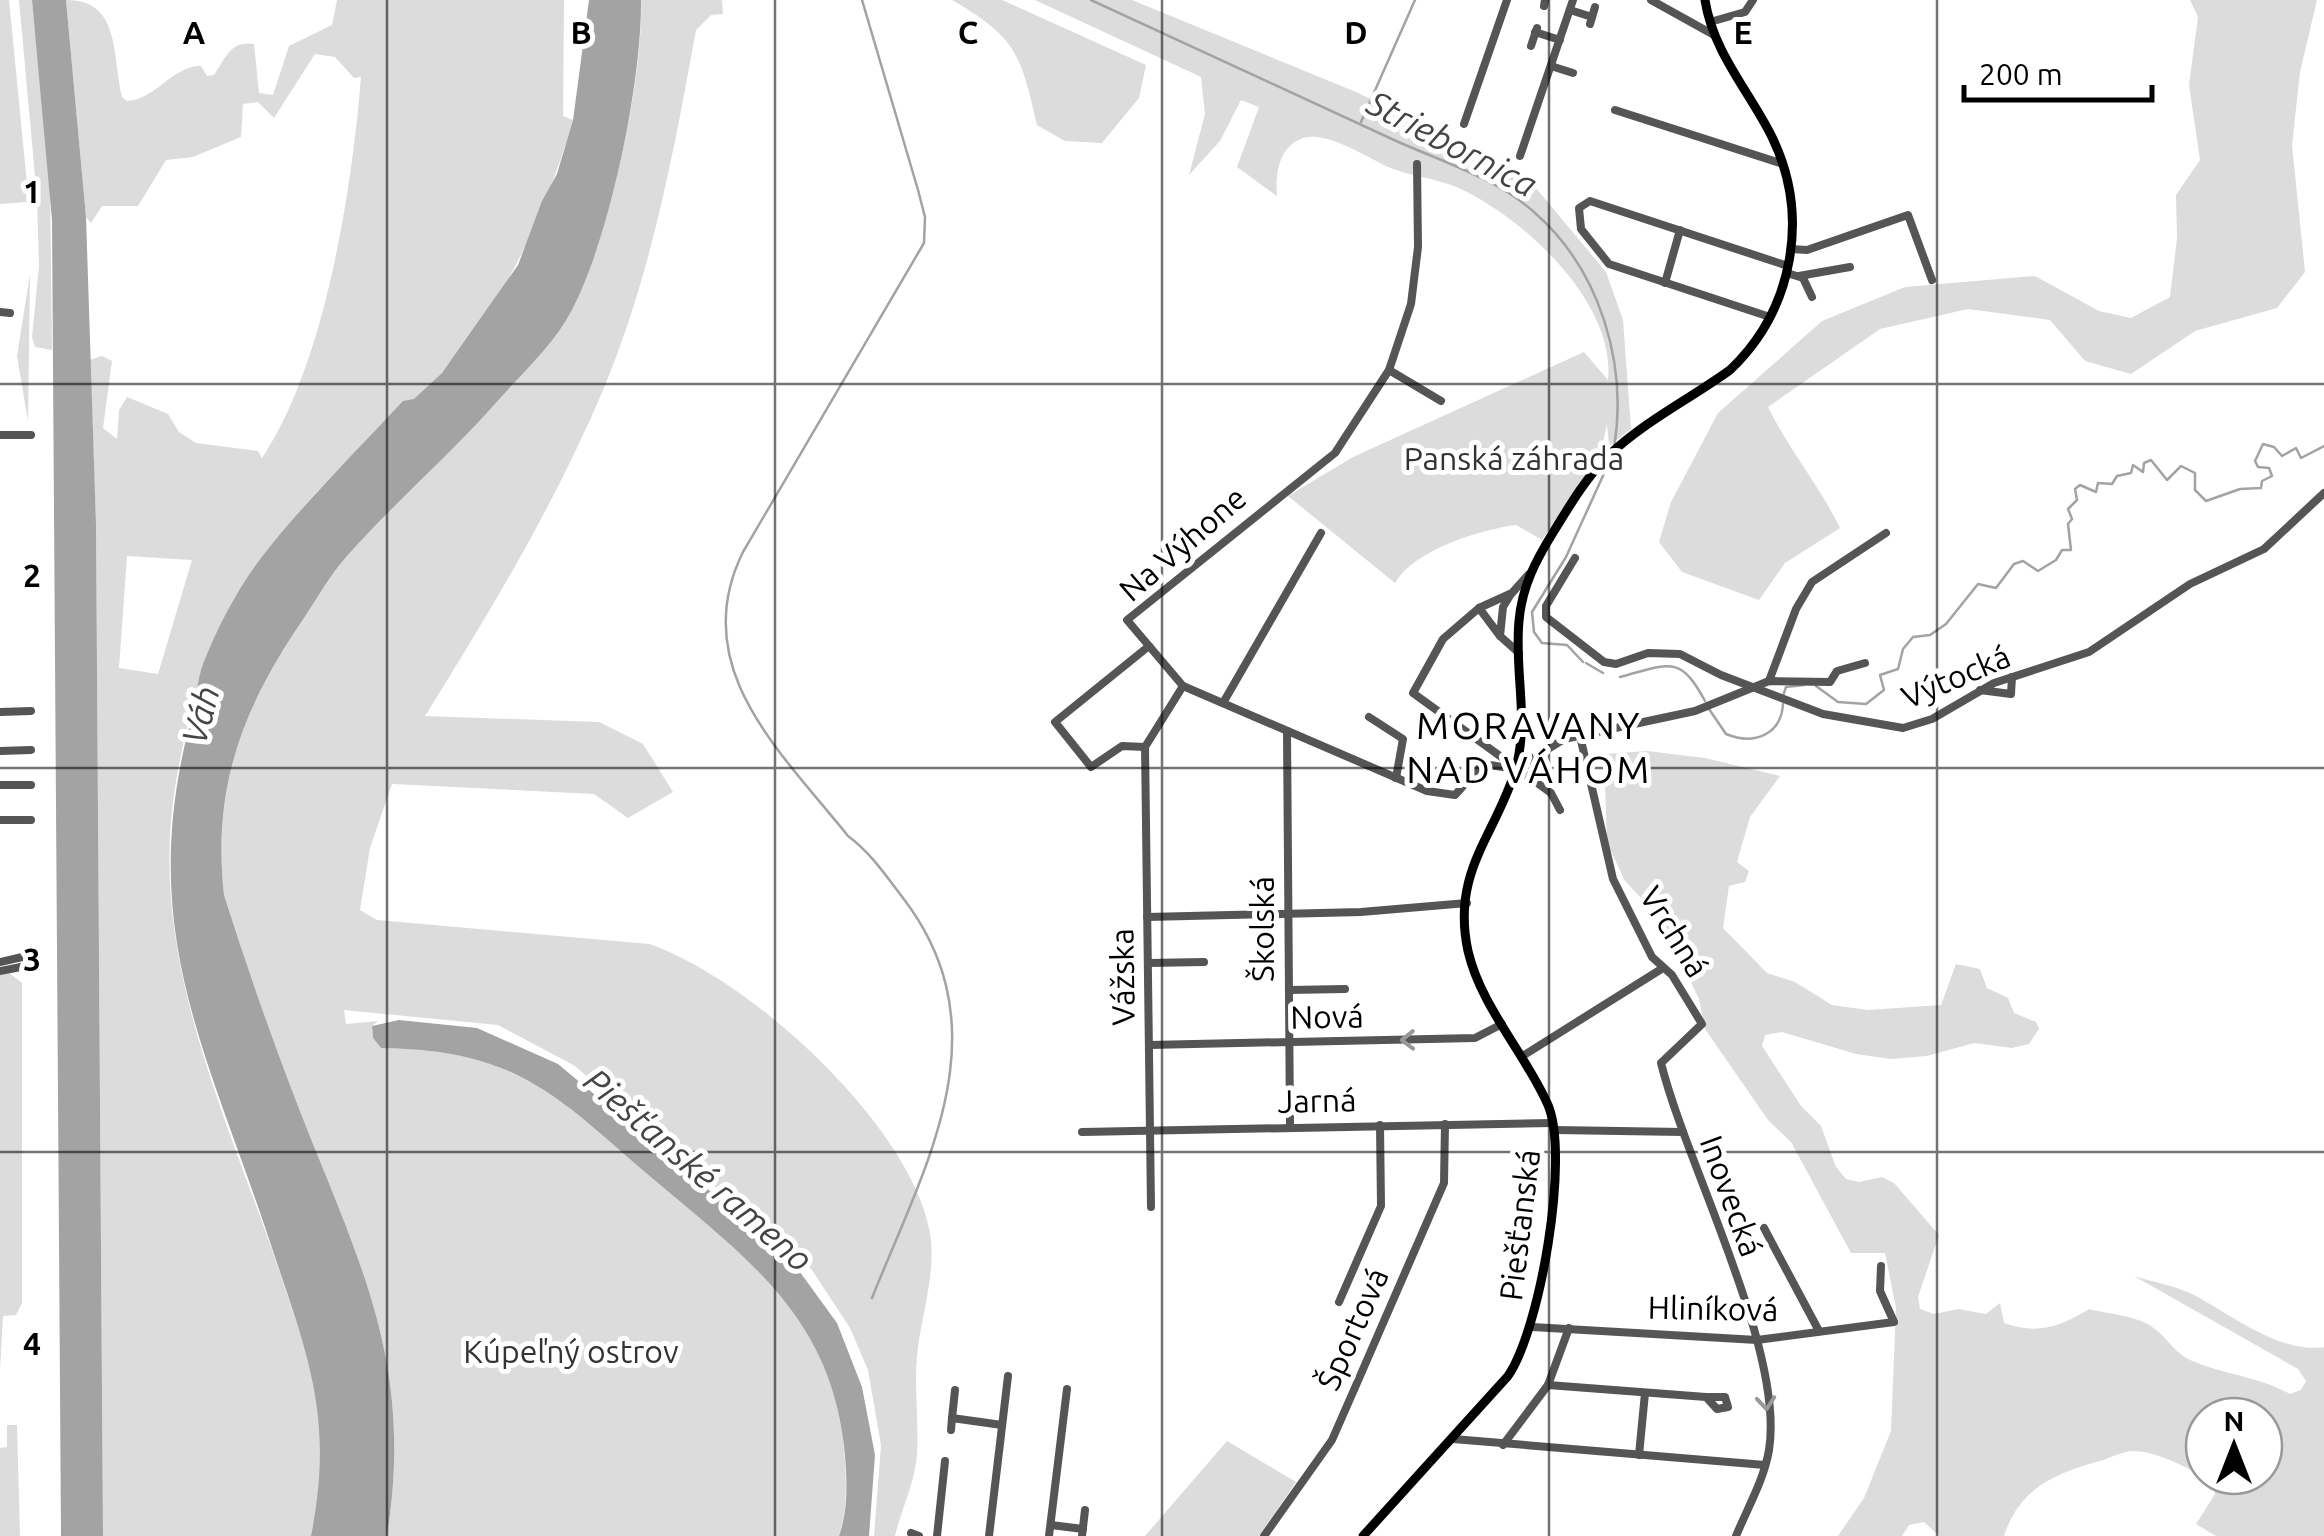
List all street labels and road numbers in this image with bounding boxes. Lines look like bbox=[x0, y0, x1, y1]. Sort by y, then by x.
street label: Na Výhone bbox=[1112, 479, 1253, 608]
street label: Výtocká bbox=[1896, 637, 2015, 715]
street label: Školská bbox=[1244, 876, 1280, 982]
street label: Vrchná bbox=[1633, 880, 1717, 983]
street label: Vážska bbox=[1103, 928, 1141, 1026]
street label: Nová bbox=[1290, 997, 1364, 1035]
street label: Jarná bbox=[1277, 1081, 1357, 1119]
street label: Inovecká bbox=[1694, 1130, 1770, 1261]
street label: Piešťanská bbox=[1492, 1147, 1546, 1303]
street label: Športová bbox=[1309, 1262, 1395, 1395]
street label: Hliníková bbox=[1647, 1289, 1779, 1327]

